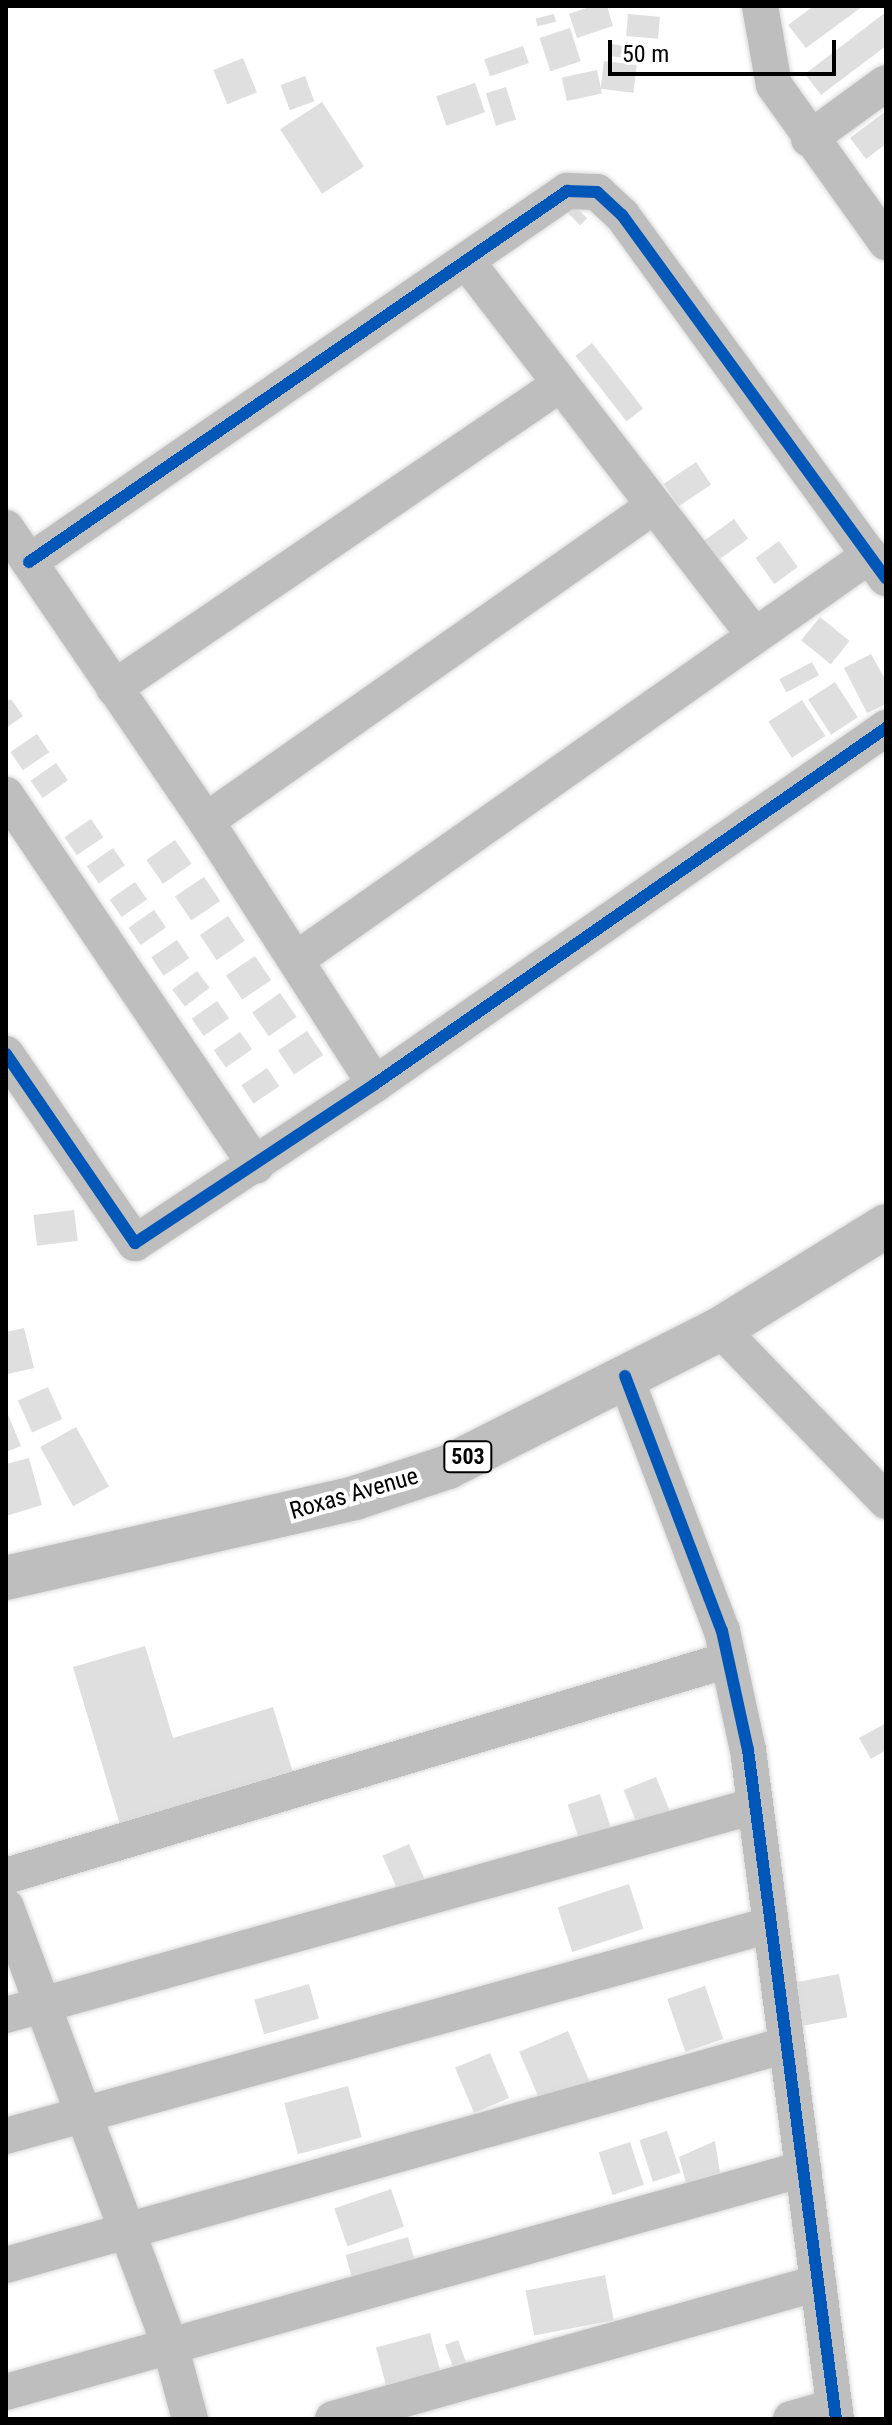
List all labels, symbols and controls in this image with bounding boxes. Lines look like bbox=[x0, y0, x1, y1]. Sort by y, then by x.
scale bar bbox=[612, 24, 840, 74]
text: 50 m bbox=[622, 40, 669, 68]
road number: 503 bbox=[442, 1439, 494, 1475]
street label: Roxas Avenue bbox=[287, 1462, 421, 1526]

